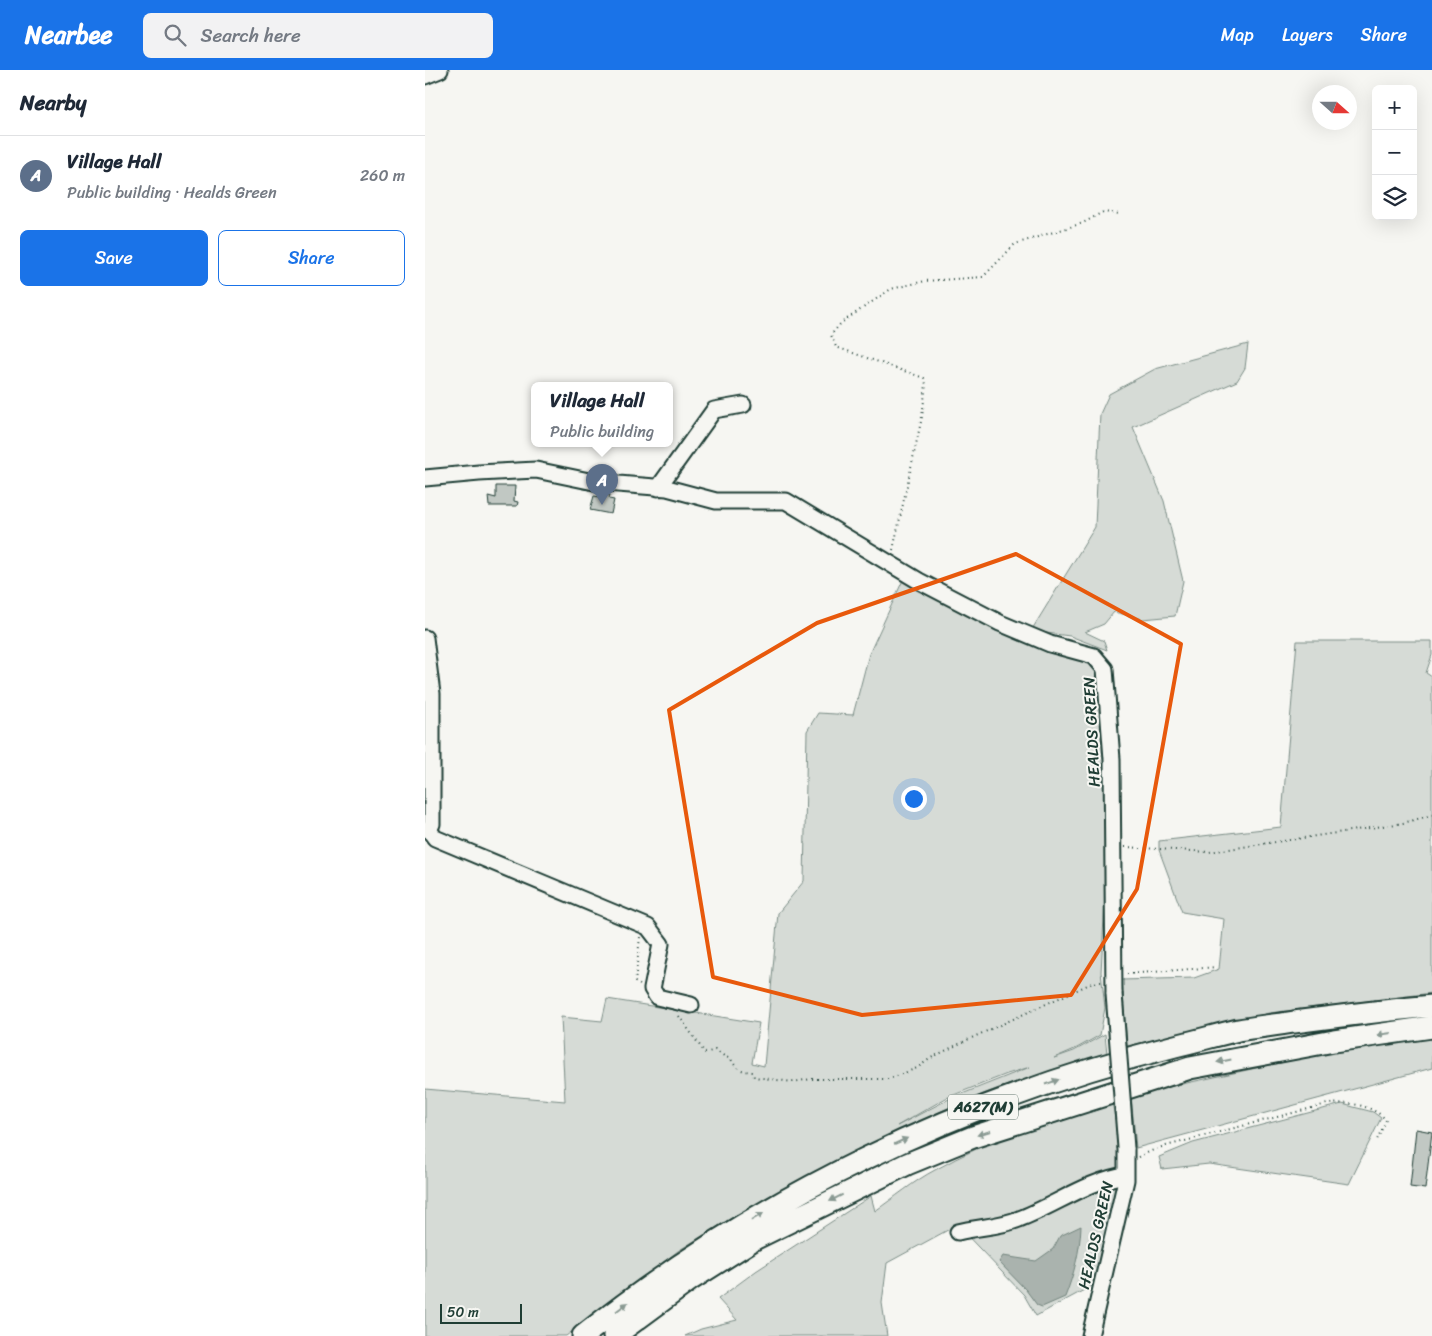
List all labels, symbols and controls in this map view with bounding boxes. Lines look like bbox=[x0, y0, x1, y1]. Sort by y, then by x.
search box bbox=[143, 13, 493, 58]
text: Nearbee bbox=[25, 14, 113, 56]
text: Search here bbox=[201, 19, 301, 52]
text: Map bbox=[1221, 19, 1254, 51]
text: Layers bbox=[1282, 19, 1333, 51]
text: Share bbox=[1361, 19, 1407, 51]
icon: search bbox=[161, 21, 189, 49]
text: Nearby bbox=[20, 84, 86, 122]
north arrow bbox=[1312, 85, 1357, 130]
map controls bbox=[1372, 85, 1417, 220]
button: + bbox=[1372, 85, 1417, 130]
button: − bbox=[1372, 130, 1417, 175]
text: Village Hall bbox=[67, 145, 161, 178]
text: A bbox=[31, 161, 41, 190]
text: 260 m bbox=[360, 161, 405, 190]
button: layers bbox=[1372, 175, 1417, 220]
text: Public building · Healds Green bbox=[67, 178, 277, 207]
button: Save bbox=[20, 230, 208, 286]
button: Share bbox=[218, 230, 405, 286]
popup bbox=[531, 382, 673, 447]
text: Village Hall bbox=[550, 384, 644, 417]
text: Public building bbox=[550, 417, 654, 446]
pin: A bbox=[586, 464, 618, 505]
street label: HEALDS GREEN bbox=[1074, 676, 1109, 788]
your location bbox=[901, 786, 927, 812]
one-way arrow bbox=[1375, 1030, 1391, 1038]
one-way arrow bbox=[1215, 1058, 1231, 1066]
one-way arrow bbox=[1045, 1078, 1060, 1086]
road number: A627(M) bbox=[948, 1094, 1018, 1120]
one-way arrow bbox=[977, 1130, 992, 1137]
one-way arrow bbox=[894, 1137, 908, 1145]
street label: HEALDS GREEN bbox=[1069, 1178, 1122, 1292]
one-way arrow bbox=[829, 1194, 843, 1202]
one-way arrow bbox=[750, 1212, 763, 1221]
text: 50 m bbox=[447, 1300, 479, 1325]
scale bar bbox=[440, 1301, 523, 1324]
one-way arrow bbox=[615, 1301, 628, 1312]

